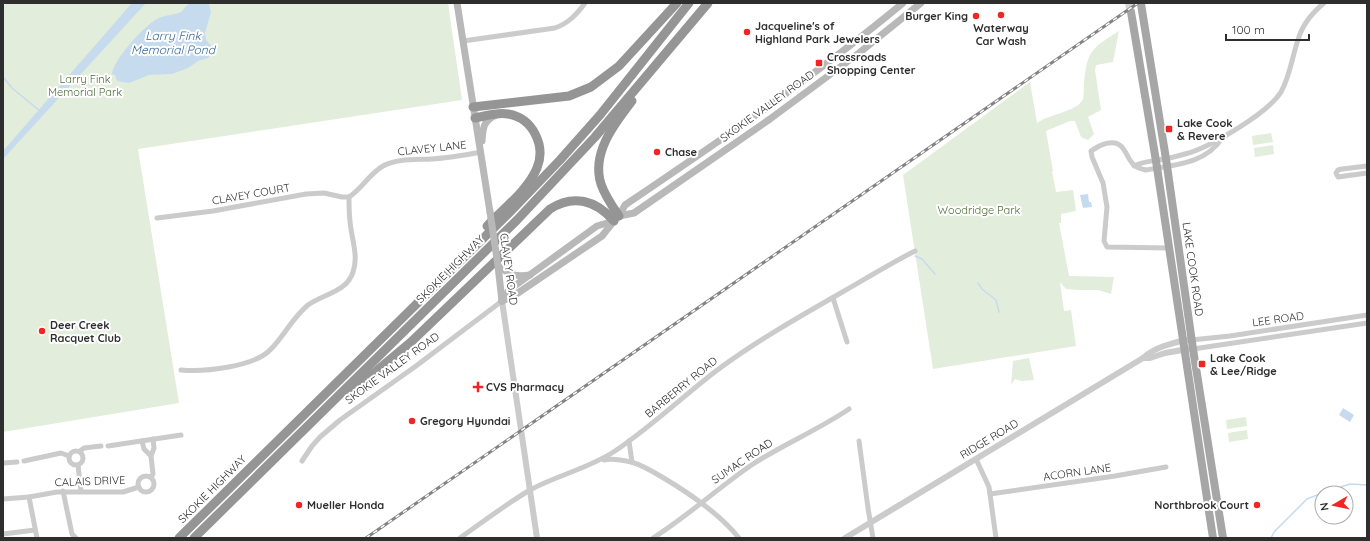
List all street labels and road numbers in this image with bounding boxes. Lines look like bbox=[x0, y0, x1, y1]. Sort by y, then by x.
street label: SKOKIE VALLEY ROAD bbox=[717, 67, 817, 145]
street label: CLAVEY LANE bbox=[397, 137, 467, 159]
street label: CLAVEY COURT bbox=[211, 180, 292, 208]
street label: LAKE COOK ROAD bbox=[1179, 221, 1207, 317]
street label: SKOKIE HIGHWAY bbox=[413, 232, 487, 306]
street label: CLAVEY ROAD bbox=[497, 232, 521, 306]
street label: LEE ROAD bbox=[1251, 308, 1305, 330]
street label: SKOKIE VALLEY ROAD bbox=[342, 329, 442, 407]
street label: BARBERRY ROAD bbox=[642, 353, 720, 421]
street label: RIDGE ROAD bbox=[957, 416, 1021, 462]
street label: SUMAC ROAD bbox=[709, 435, 775, 487]
street label: SKOKIE HIGHWAY bbox=[175, 452, 249, 526]
street label: ACORN LANE bbox=[1042, 460, 1112, 484]
street label: CALAIS DRIVE bbox=[54, 473, 126, 489]

